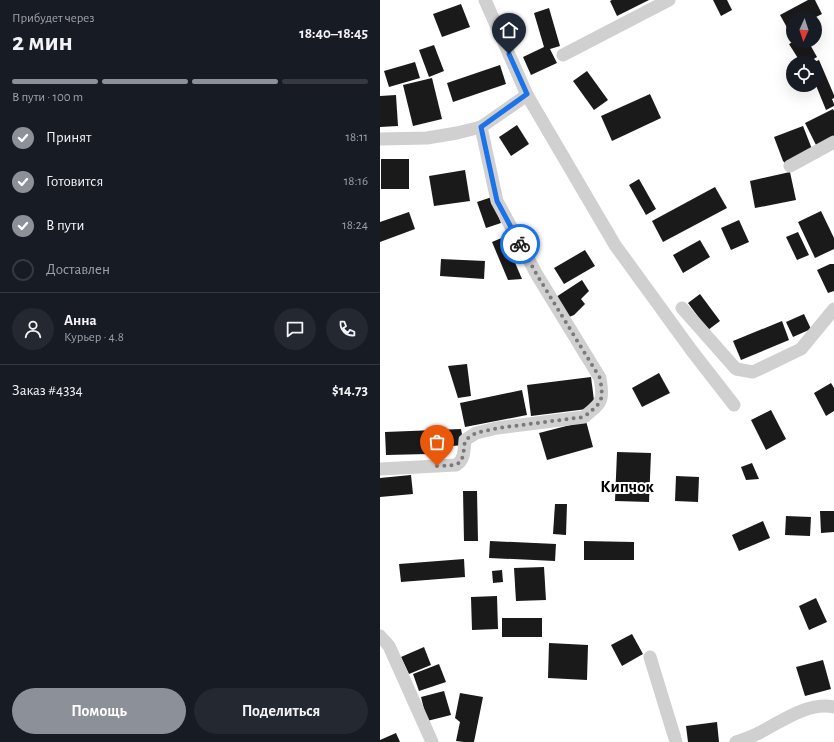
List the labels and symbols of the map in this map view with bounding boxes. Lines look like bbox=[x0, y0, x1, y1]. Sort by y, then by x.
north arrow bbox=[786, 12, 822, 48]
pin bbox=[492, 13, 526, 54]
courier bbox=[500, 224, 540, 264]
pin bbox=[420, 425, 454, 466]
district label: Кипчок bbox=[600, 478, 654, 495]

